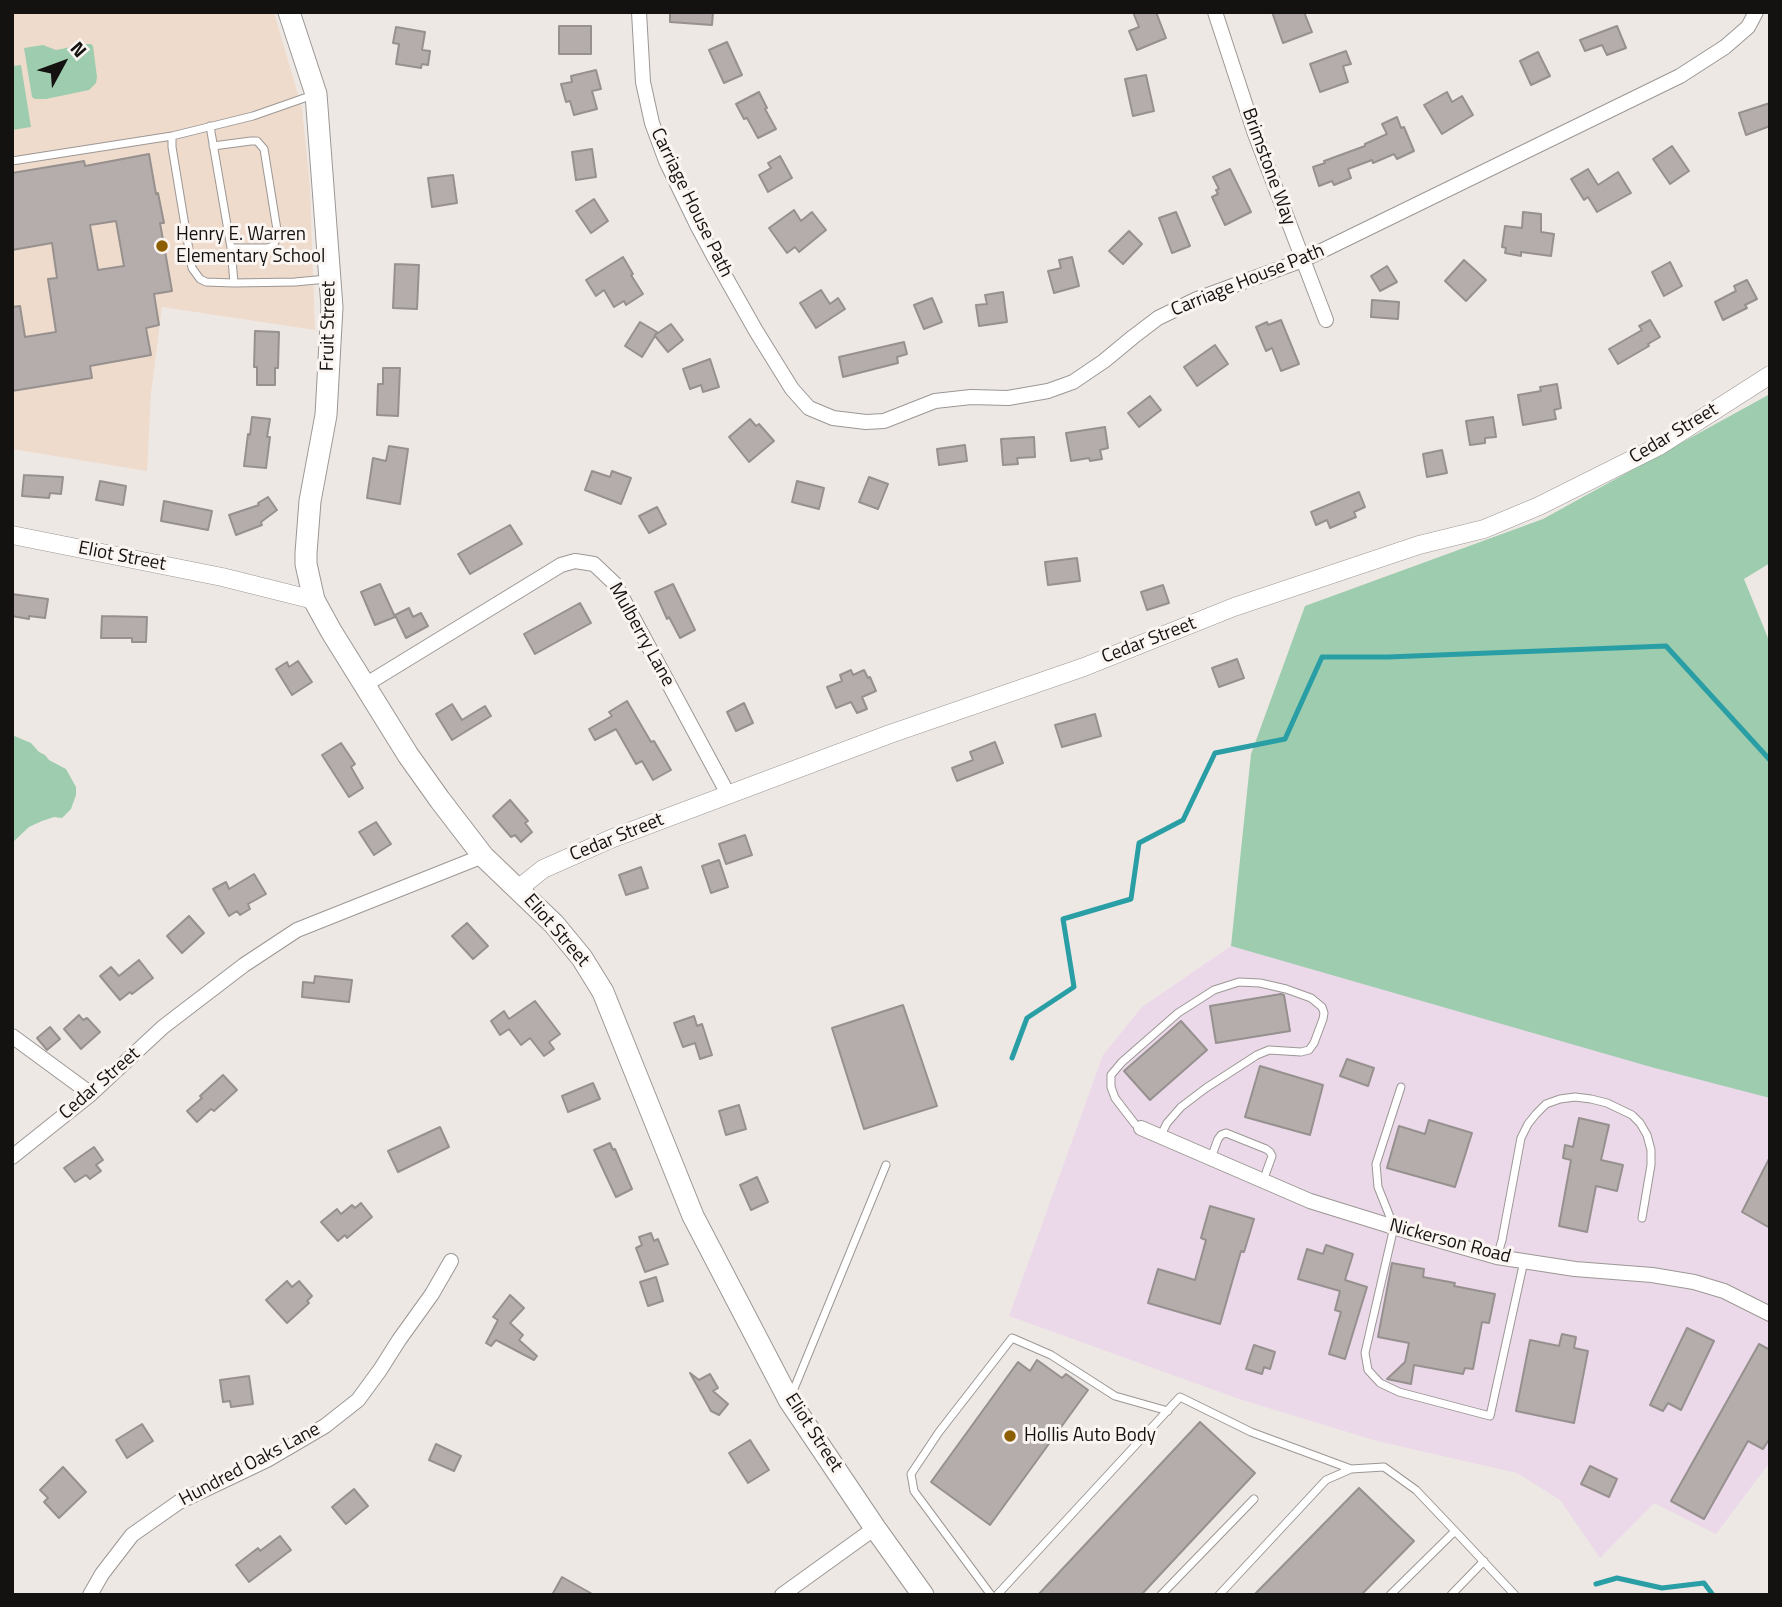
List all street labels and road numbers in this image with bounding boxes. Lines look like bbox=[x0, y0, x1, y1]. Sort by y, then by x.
street label: Brimstone Way bbox=[1236, 105, 1300, 229]
street label: Carriage House Path bbox=[645, 125, 737, 281]
street label: Carriage House Path bbox=[1168, 240, 1328, 322]
street label: Fruit Street bbox=[317, 281, 341, 371]
street label: Cedar Street bbox=[1626, 399, 1722, 469]
street label: Eliot Street bbox=[76, 537, 168, 577]
street label: Mulberry Lane bbox=[603, 579, 679, 691]
street label: Cedar Street bbox=[1099, 613, 1199, 669]
street label: Cedar Street bbox=[567, 809, 667, 867]
street label: Eliot Street bbox=[518, 890, 594, 972]
street label: Cedar Street bbox=[55, 1043, 145, 1125]
street label: Nickerson Road bbox=[1387, 1215, 1513, 1269]
street label: Eliot Street bbox=[779, 1390, 847, 1476]
street label: Hundred Oaks Lane bbox=[176, 1418, 324, 1512]

